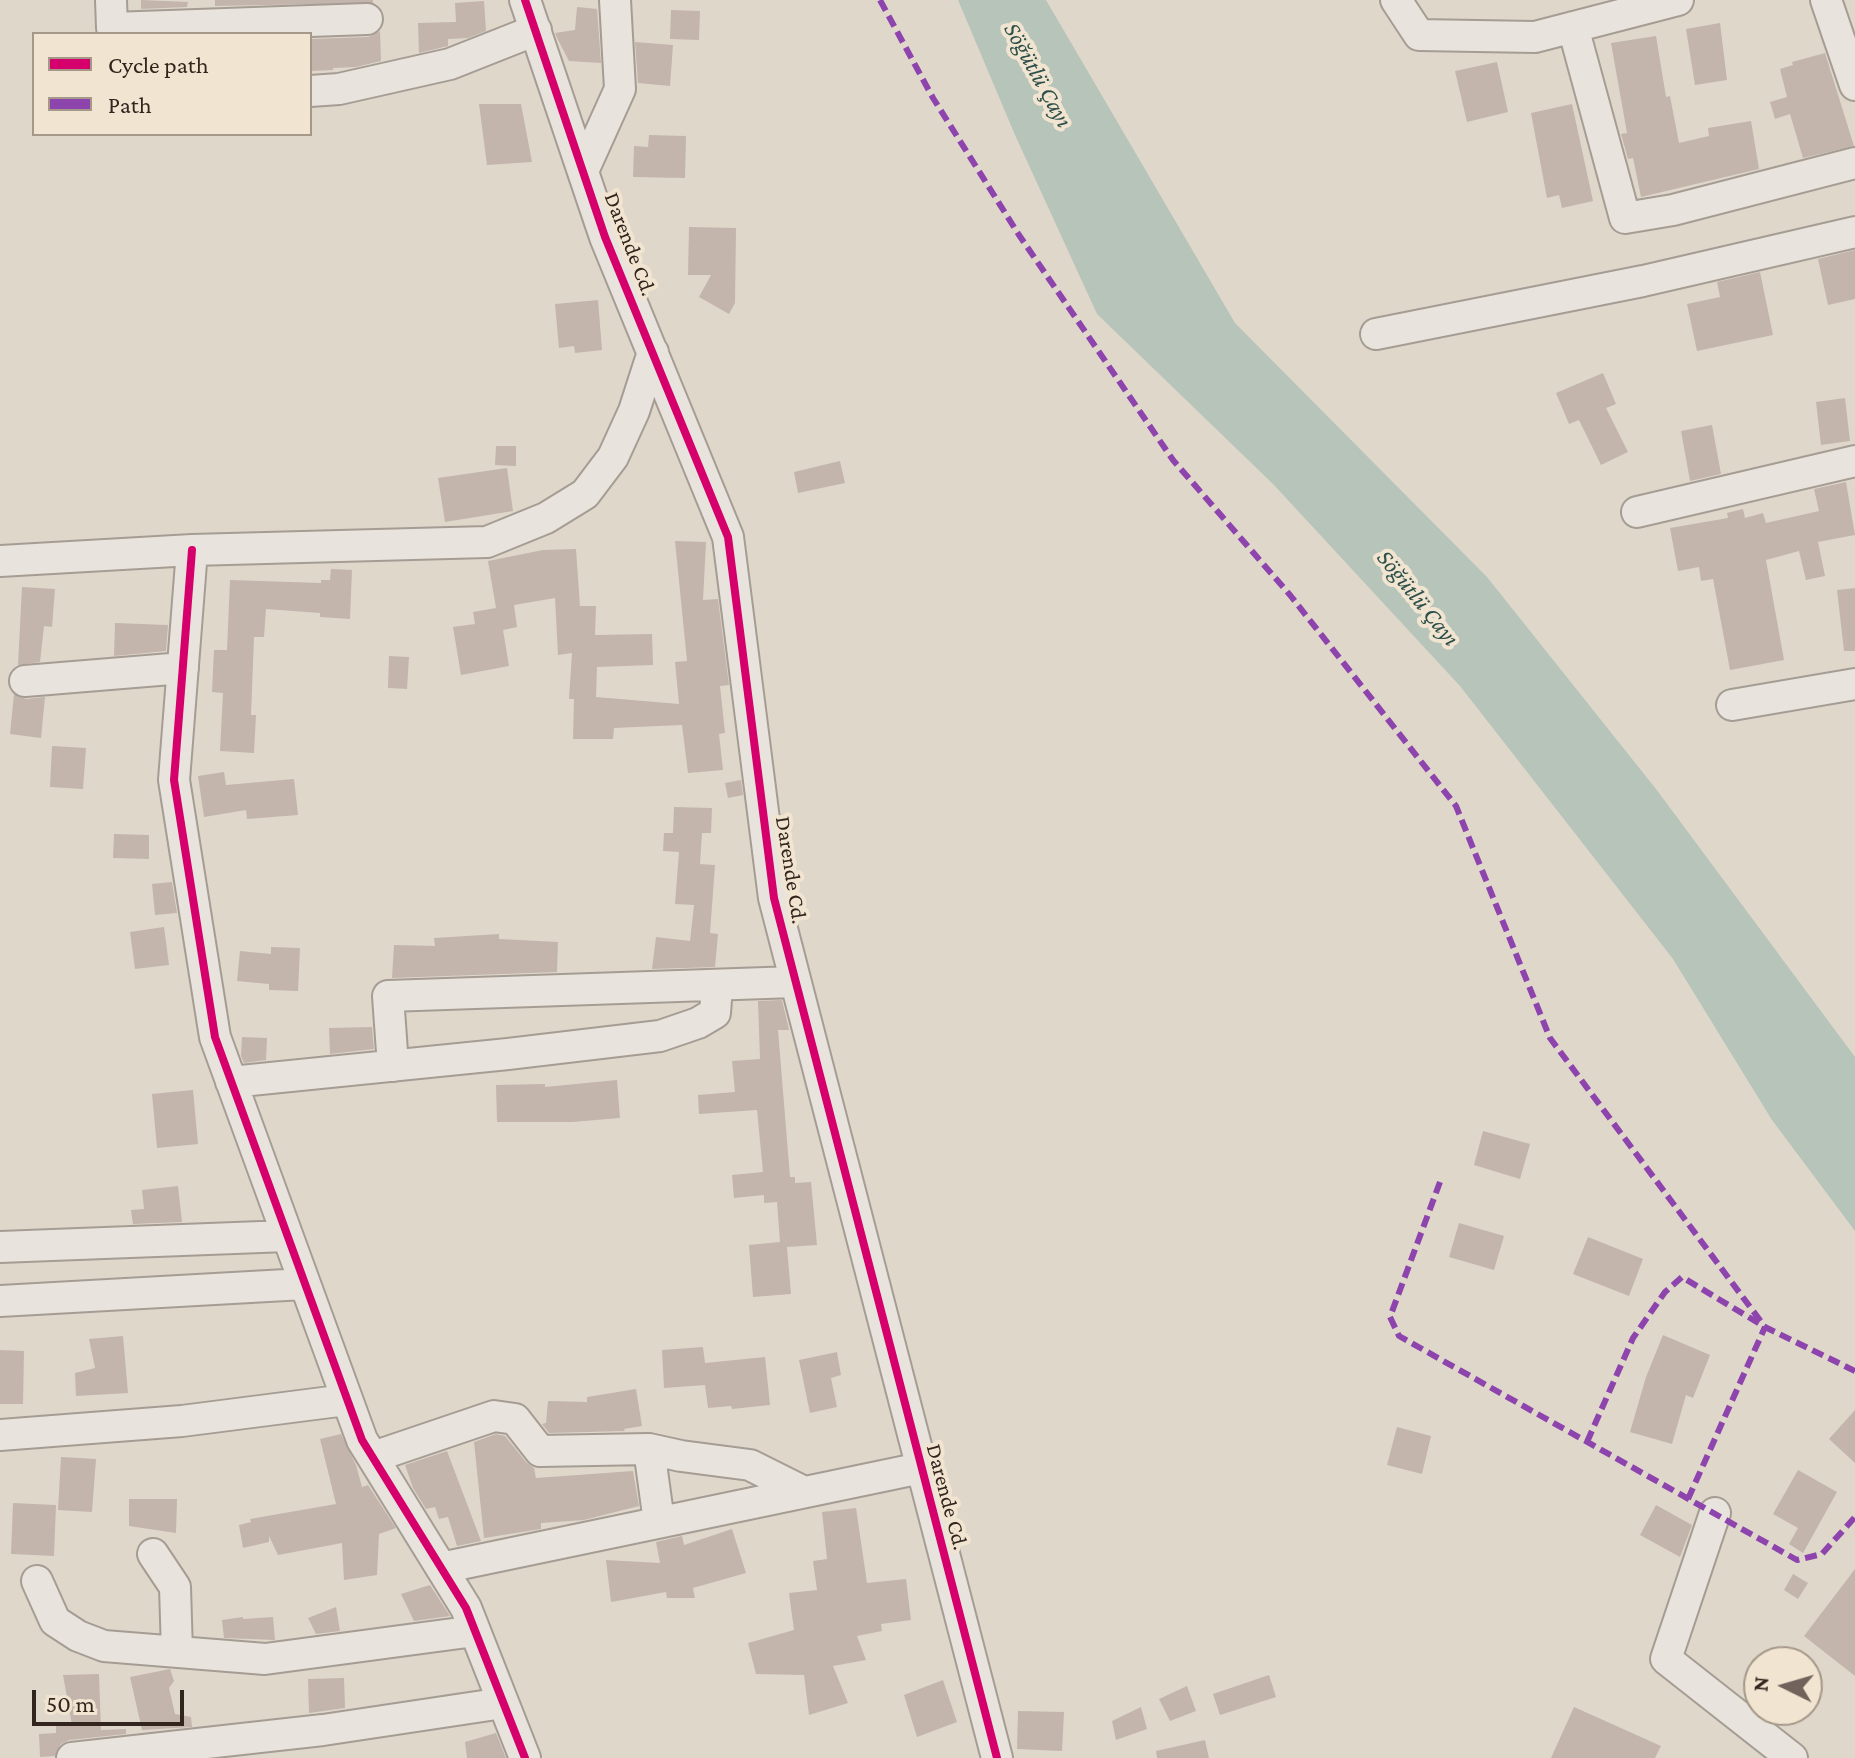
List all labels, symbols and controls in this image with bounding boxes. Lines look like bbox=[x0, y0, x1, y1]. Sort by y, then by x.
water label: Söğütlü Çayı bbox=[997, 18, 1079, 132]
legend bbox=[32, 32, 312, 136]
text: Cycle path bbox=[108, 51, 209, 78]
text: Path bbox=[108, 91, 152, 118]
street label: Darende Cd. bbox=[598, 189, 662, 299]
water label: Söğütlü Çayı bbox=[1370, 544, 1466, 652]
street label: Darende Cd. bbox=[769, 814, 813, 926]
street label: Darende Cd. bbox=[920, 1441, 974, 1553]
north arrow bbox=[1743, 1646, 1823, 1726]
scale bar bbox=[36, 1674, 188, 1724]
text: N bbox=[1747, 1675, 1774, 1693]
text: 50 m bbox=[46, 1690, 95, 1717]

